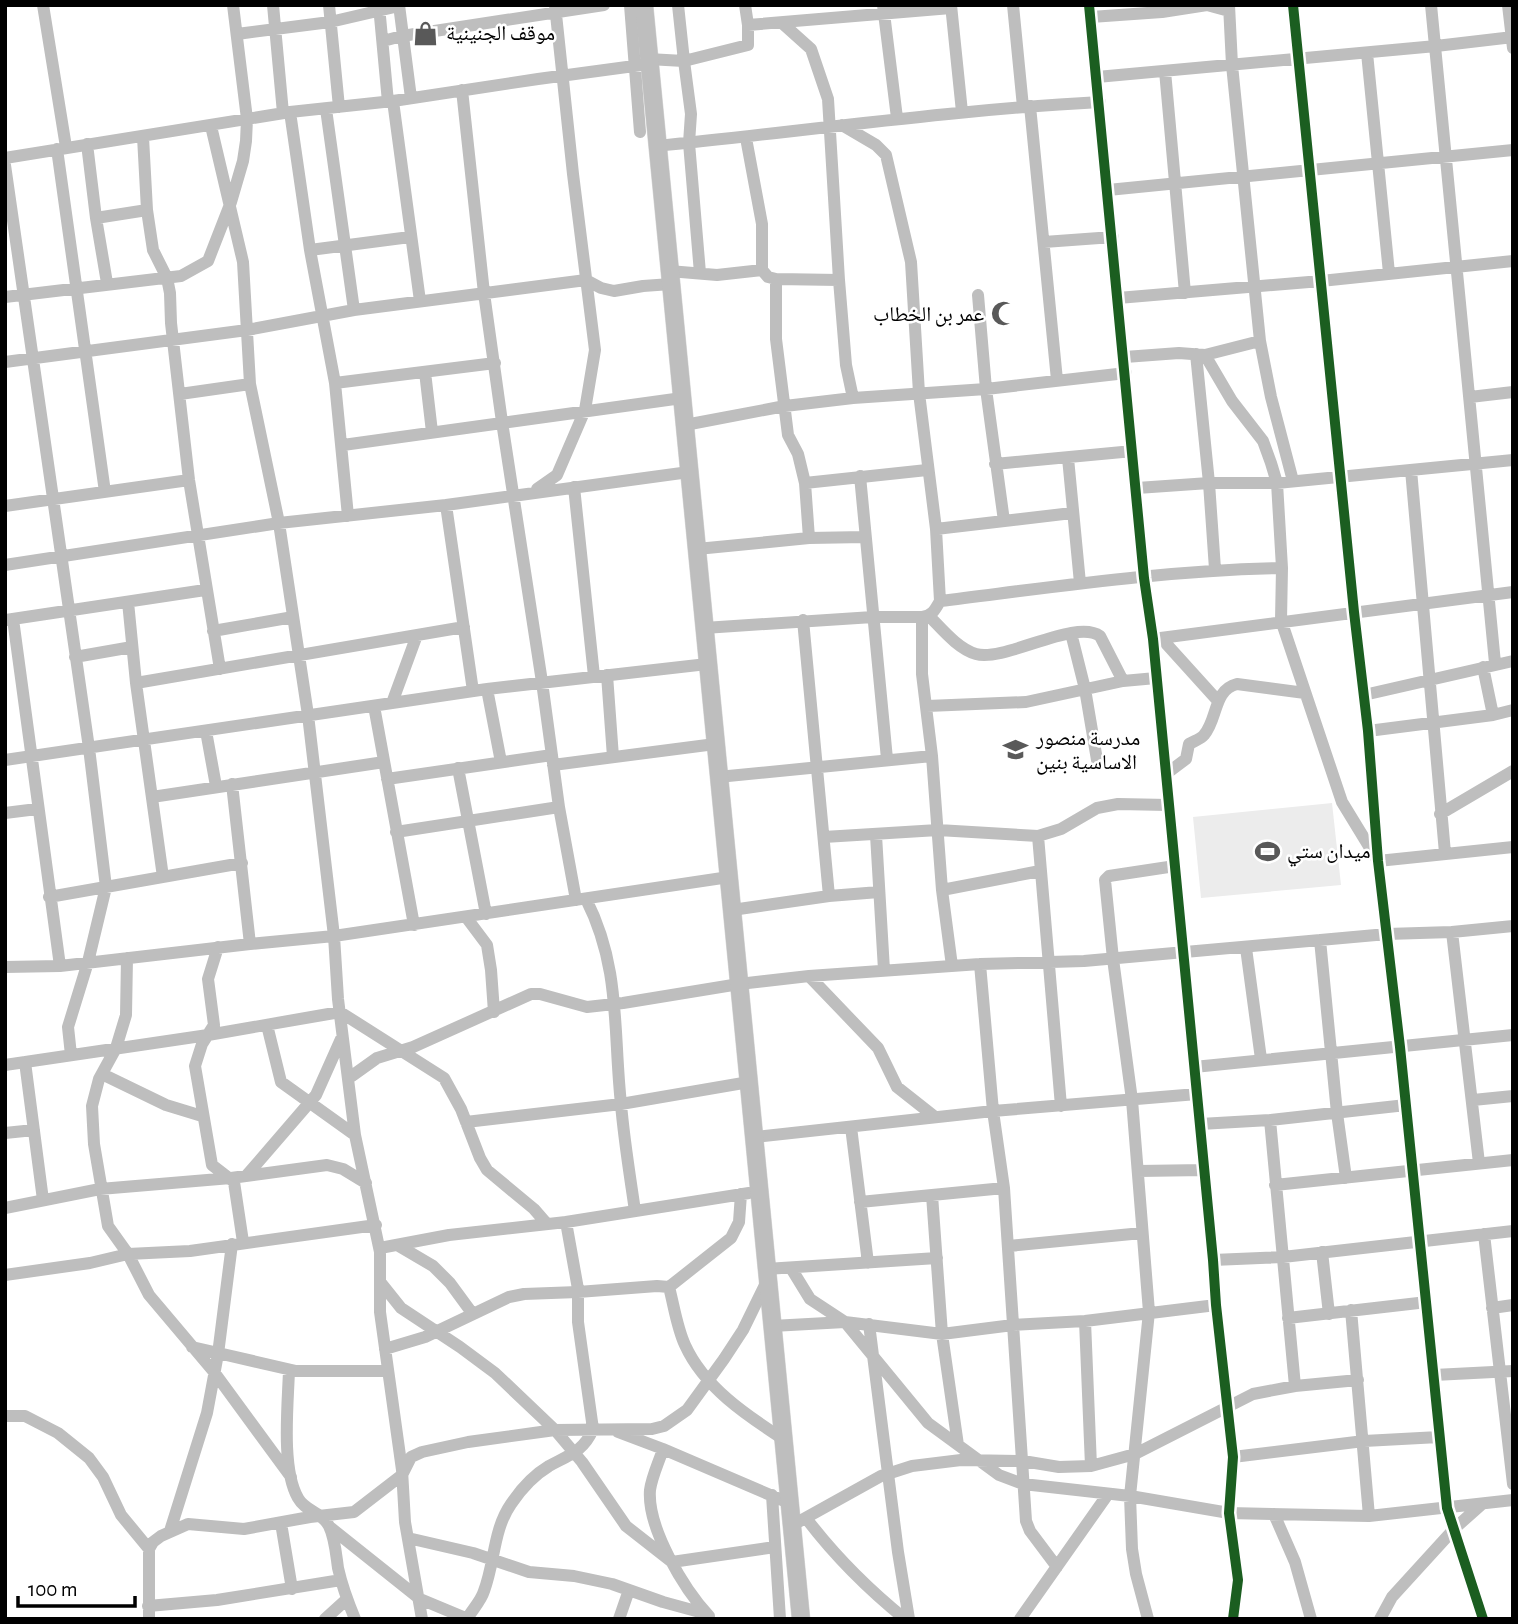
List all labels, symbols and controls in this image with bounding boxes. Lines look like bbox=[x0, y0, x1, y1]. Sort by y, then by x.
shop icon: موقف الجنينية bbox=[412, 19, 440, 47]
place label: موقف الجنينية bbox=[446, 23, 555, 44]
mosque icon: عمر بن الخطاب bbox=[990, 300, 1018, 328]
place label: عمر بن الخطاب bbox=[873, 304, 984, 327]
place label: مدرسة منصور الاساسية بنين bbox=[1035, 728, 1140, 775]
school or university icon: مدرسة منصور الاساسية بنين bbox=[1002, 736, 1030, 764]
sports icon: ميدان ستي bbox=[1253, 837, 1281, 865]
place label: ميدان ستي bbox=[1287, 841, 1371, 867]
scale bar bbox=[18, 1564, 135, 1608]
text: 100 m bbox=[28, 1579, 78, 1600]

